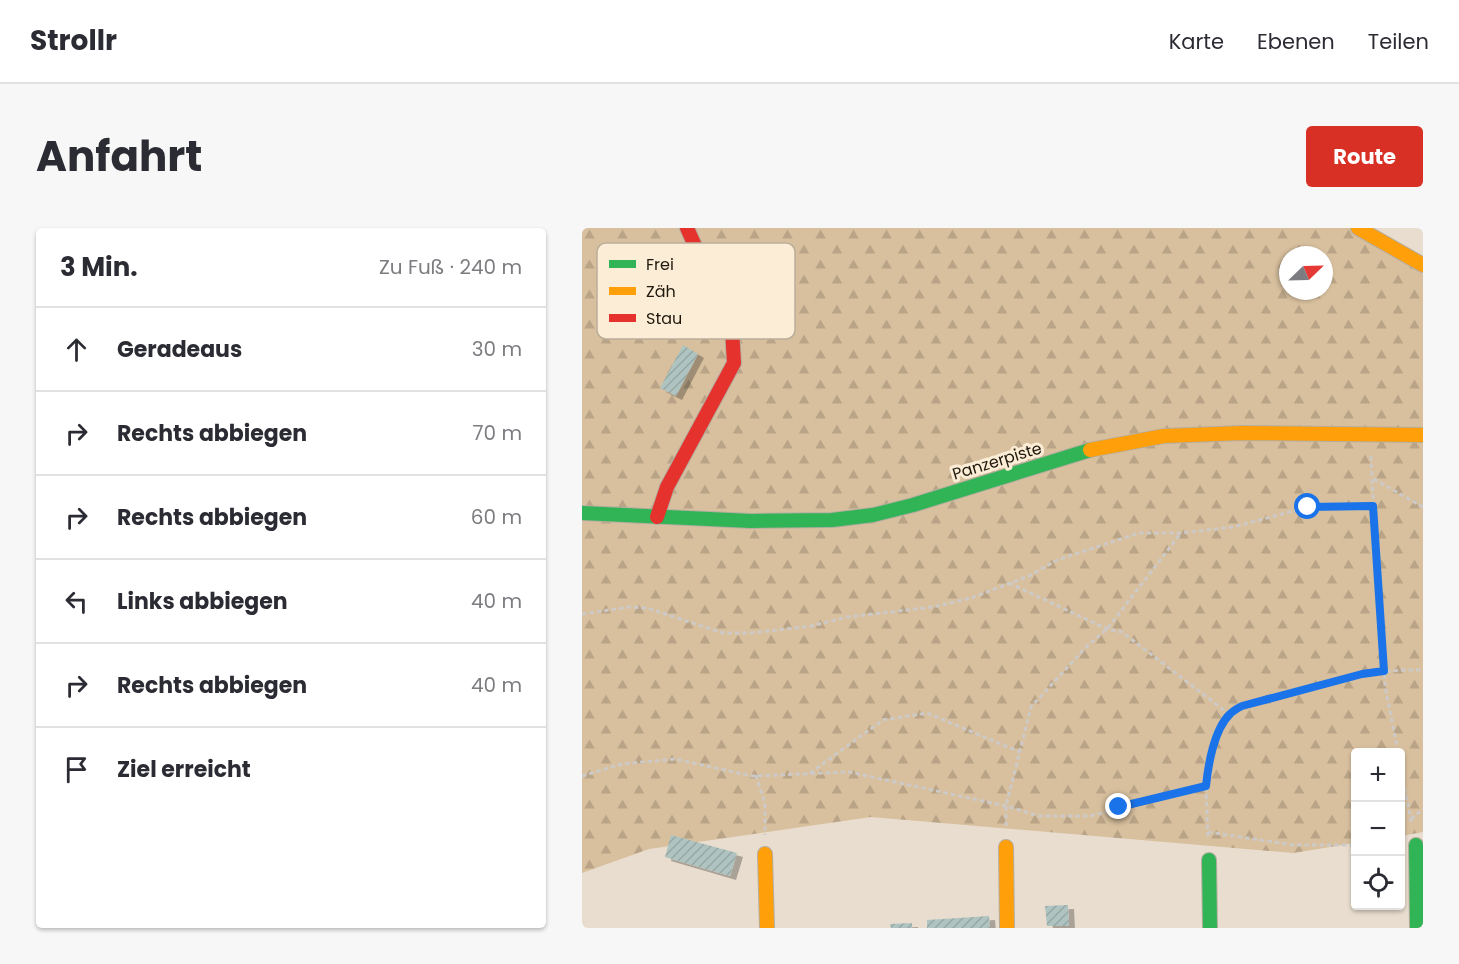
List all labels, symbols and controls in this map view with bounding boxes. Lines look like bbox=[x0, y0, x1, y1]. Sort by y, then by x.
text: Strollr bbox=[30, 21, 117, 60]
text: Karte bbox=[1169, 27, 1224, 56]
text: Ebenen bbox=[1257, 27, 1335, 56]
text: Teilen bbox=[1368, 27, 1429, 56]
button: Route bbox=[1306, 126, 1423, 187]
text: Anfahrt bbox=[36, 127, 202, 186]
legend bbox=[597, 243, 795, 339]
north arrow bbox=[1279, 246, 1333, 300]
text: 3 Min. bbox=[60, 249, 138, 285]
text: Zu Fuß · 240 m bbox=[379, 253, 522, 281]
text: Frei bbox=[646, 253, 674, 276]
text: Zäh bbox=[646, 280, 676, 303]
text: Stau bbox=[646, 307, 682, 330]
icon: ahead bbox=[60, 333, 93, 366]
text: Geradeaus bbox=[117, 334, 242, 365]
text: 30 m bbox=[472, 335, 522, 363]
icon: right bbox=[60, 417, 93, 450]
text: Rechts abbiegen bbox=[117, 418, 307, 449]
text: 70 m bbox=[473, 419, 522, 447]
street label: Panzerpiste bbox=[949, 436, 1045, 485]
route start bbox=[1294, 493, 1320, 519]
icon: right bbox=[60, 501, 93, 534]
text: Rechts abbiegen bbox=[117, 502, 307, 533]
text: 60 m bbox=[471, 503, 522, 531]
icon: left bbox=[60, 585, 93, 618]
text: Links abbiegen bbox=[117, 586, 288, 617]
text: 40 m bbox=[471, 587, 522, 615]
icon: right bbox=[60, 669, 93, 702]
text: Rechts abbiegen bbox=[117, 670, 307, 701]
text: 40 m bbox=[471, 671, 522, 699]
map controls bbox=[1351, 748, 1405, 910]
button: + bbox=[1351, 748, 1405, 802]
icon: arrive bbox=[60, 753, 93, 786]
text: Ziel erreicht bbox=[117, 754, 251, 785]
route end bbox=[1105, 793, 1131, 819]
button: − bbox=[1351, 802, 1405, 856]
button: locate bbox=[1351, 856, 1405, 910]

